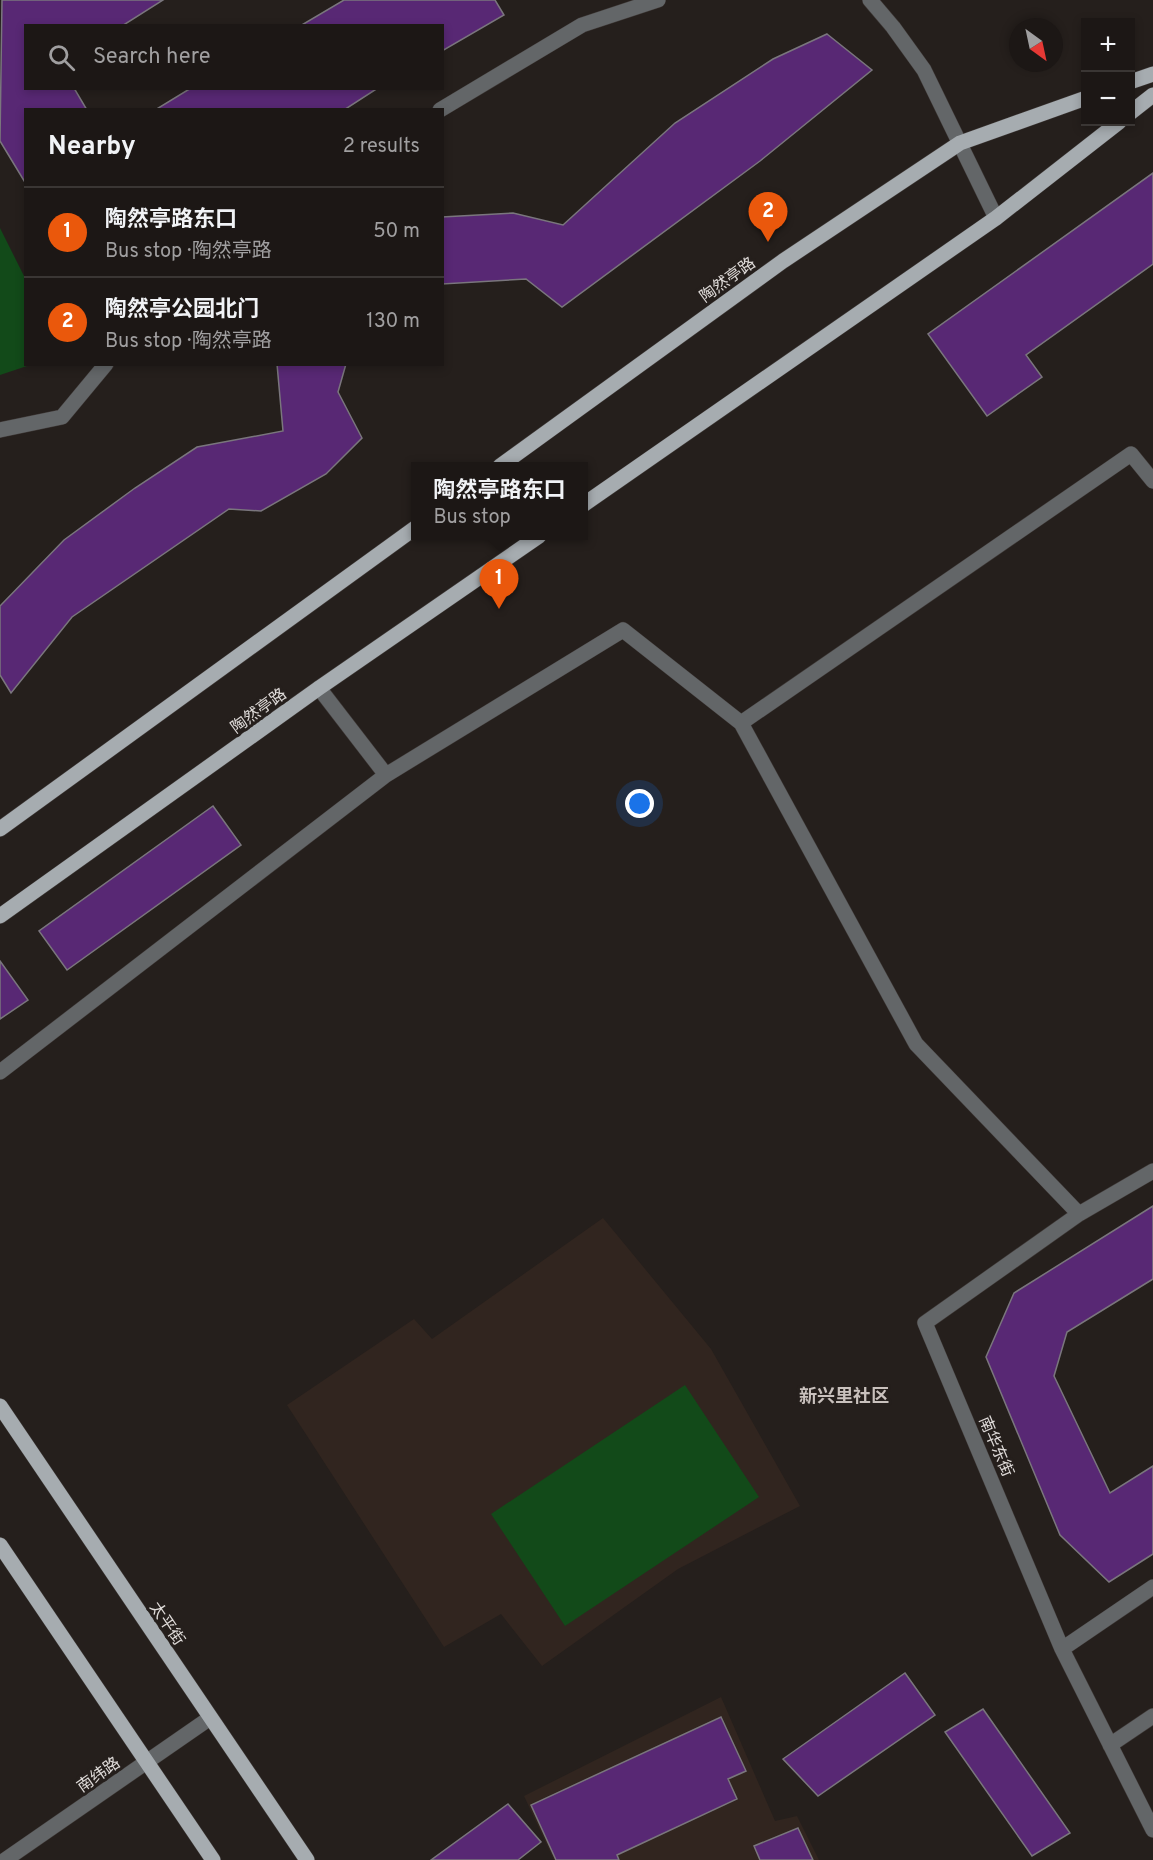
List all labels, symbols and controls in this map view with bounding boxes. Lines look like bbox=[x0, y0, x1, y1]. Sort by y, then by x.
north arrow bbox=[1009, 18, 1063, 72]
map controls bbox=[1081, 18, 1135, 126]
button: + bbox=[1081, 18, 1135, 72]
search box bbox=[24, 24, 444, 90]
icon: search bbox=[45, 41, 78, 74]
text: Search here bbox=[93, 44, 211, 71]
button: − bbox=[1081, 72, 1135, 126]
text: Nearby bbox=[48, 131, 136, 164]
text: 2 results bbox=[343, 134, 420, 160]
pin: 2 bbox=[748, 192, 788, 242]
text: 陶然亭路东口 bbox=[105, 207, 237, 234]
text: 1 bbox=[64, 219, 72, 245]
text: 50 m bbox=[373, 219, 420, 245]
text: Bus stop · 陶然亭路 bbox=[105, 239, 272, 265]
street label: 陶然亭路 bbox=[696, 254, 760, 308]
text: 陶然亭公园北门 bbox=[105, 297, 259, 324]
text: 2 bbox=[61, 309, 74, 335]
text: 130 m bbox=[366, 309, 420, 335]
text: Bus stop · 陶然亭路 bbox=[105, 329, 272, 355]
popup bbox=[411, 462, 588, 540]
text: 陶然亭路东口 bbox=[433, 478, 566, 505]
text: Bus stop bbox=[433, 505, 511, 531]
pin: 1 bbox=[480, 560, 518, 609]
street label: 陶然亭路 bbox=[227, 685, 291, 739]
your location bbox=[625, 789, 654, 818]
district label: 新兴里社区 bbox=[799, 1386, 889, 1409]
street label: 南华东街 bbox=[973, 1413, 1017, 1480]
street label: 太平街 bbox=[145, 1599, 188, 1650]
street label: 南纬路 bbox=[74, 1754, 125, 1798]

